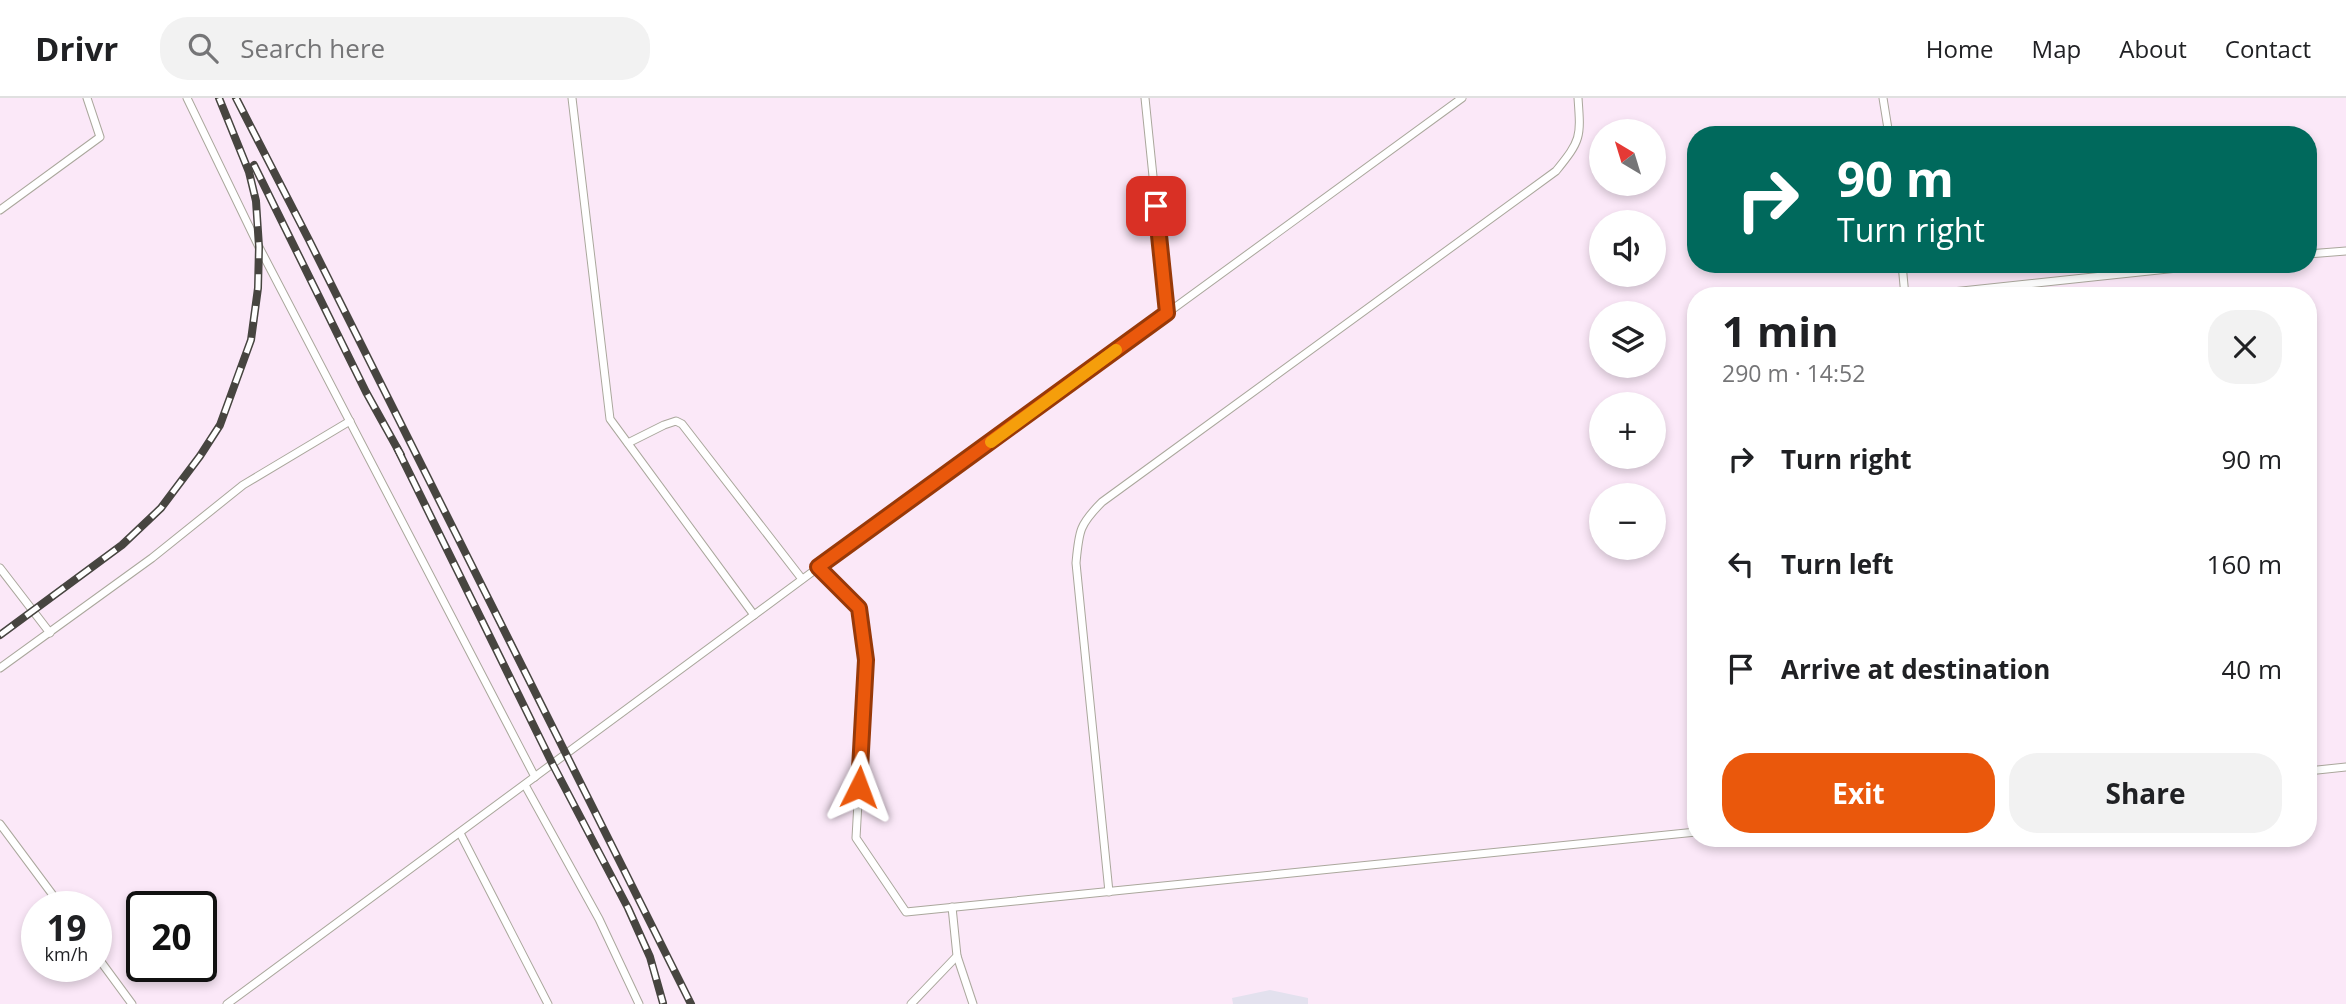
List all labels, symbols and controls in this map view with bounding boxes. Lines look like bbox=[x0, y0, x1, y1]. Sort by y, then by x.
search box bbox=[160, 17, 650, 80]
text: Drivr bbox=[35, 26, 118, 71]
icon: search bbox=[184, 29, 222, 67]
text: Search here bbox=[240, 30, 385, 66]
text: Home bbox=[1926, 32, 1994, 65]
text: Map bbox=[2032, 32, 2081, 65]
text: About bbox=[2119, 32, 2187, 65]
text: Contact bbox=[2225, 32, 2311, 65]
north arrow bbox=[1589, 119, 1666, 196]
map controls bbox=[1589, 119, 1666, 560]
text: 90 m bbox=[1837, 145, 1954, 211]
icon: right bbox=[1722, 154, 1813, 245]
pin bbox=[1126, 176, 1186, 236]
icon: arrive bbox=[1137, 187, 1175, 225]
text: Turn right bbox=[1837, 208, 1985, 251]
button: sound bbox=[1589, 210, 1666, 287]
button: layers bbox=[1589, 301, 1666, 378]
text: 1 min bbox=[1722, 302, 1839, 359]
button: close bbox=[2208, 310, 2282, 384]
text: 290 m · 14:52 bbox=[1722, 357, 1865, 389]
button: + bbox=[1589, 392, 1666, 469]
icon: right bbox=[1722, 440, 1760, 478]
text: Turn right bbox=[1781, 441, 1912, 477]
text: 90 m bbox=[2221, 441, 2282, 477]
button: − bbox=[1589, 483, 1666, 560]
icon: left bbox=[1722, 545, 1760, 583]
text: Turn left bbox=[1781, 546, 1893, 582]
text: 160 m bbox=[2207, 546, 2282, 582]
icon: arrive bbox=[1722, 650, 1760, 688]
text: Arrive at destination bbox=[1781, 651, 2050, 687]
text: 40 m bbox=[2221, 651, 2282, 687]
position arrow bbox=[822, 750, 896, 824]
button: Exit bbox=[1722, 753, 1995, 833]
button: Share bbox=[2009, 753, 2282, 833]
speed limit sign: 20 bbox=[126, 891, 217, 982]
text: 19 bbox=[46, 904, 87, 951]
text: km/h bbox=[45, 942, 88, 966]

